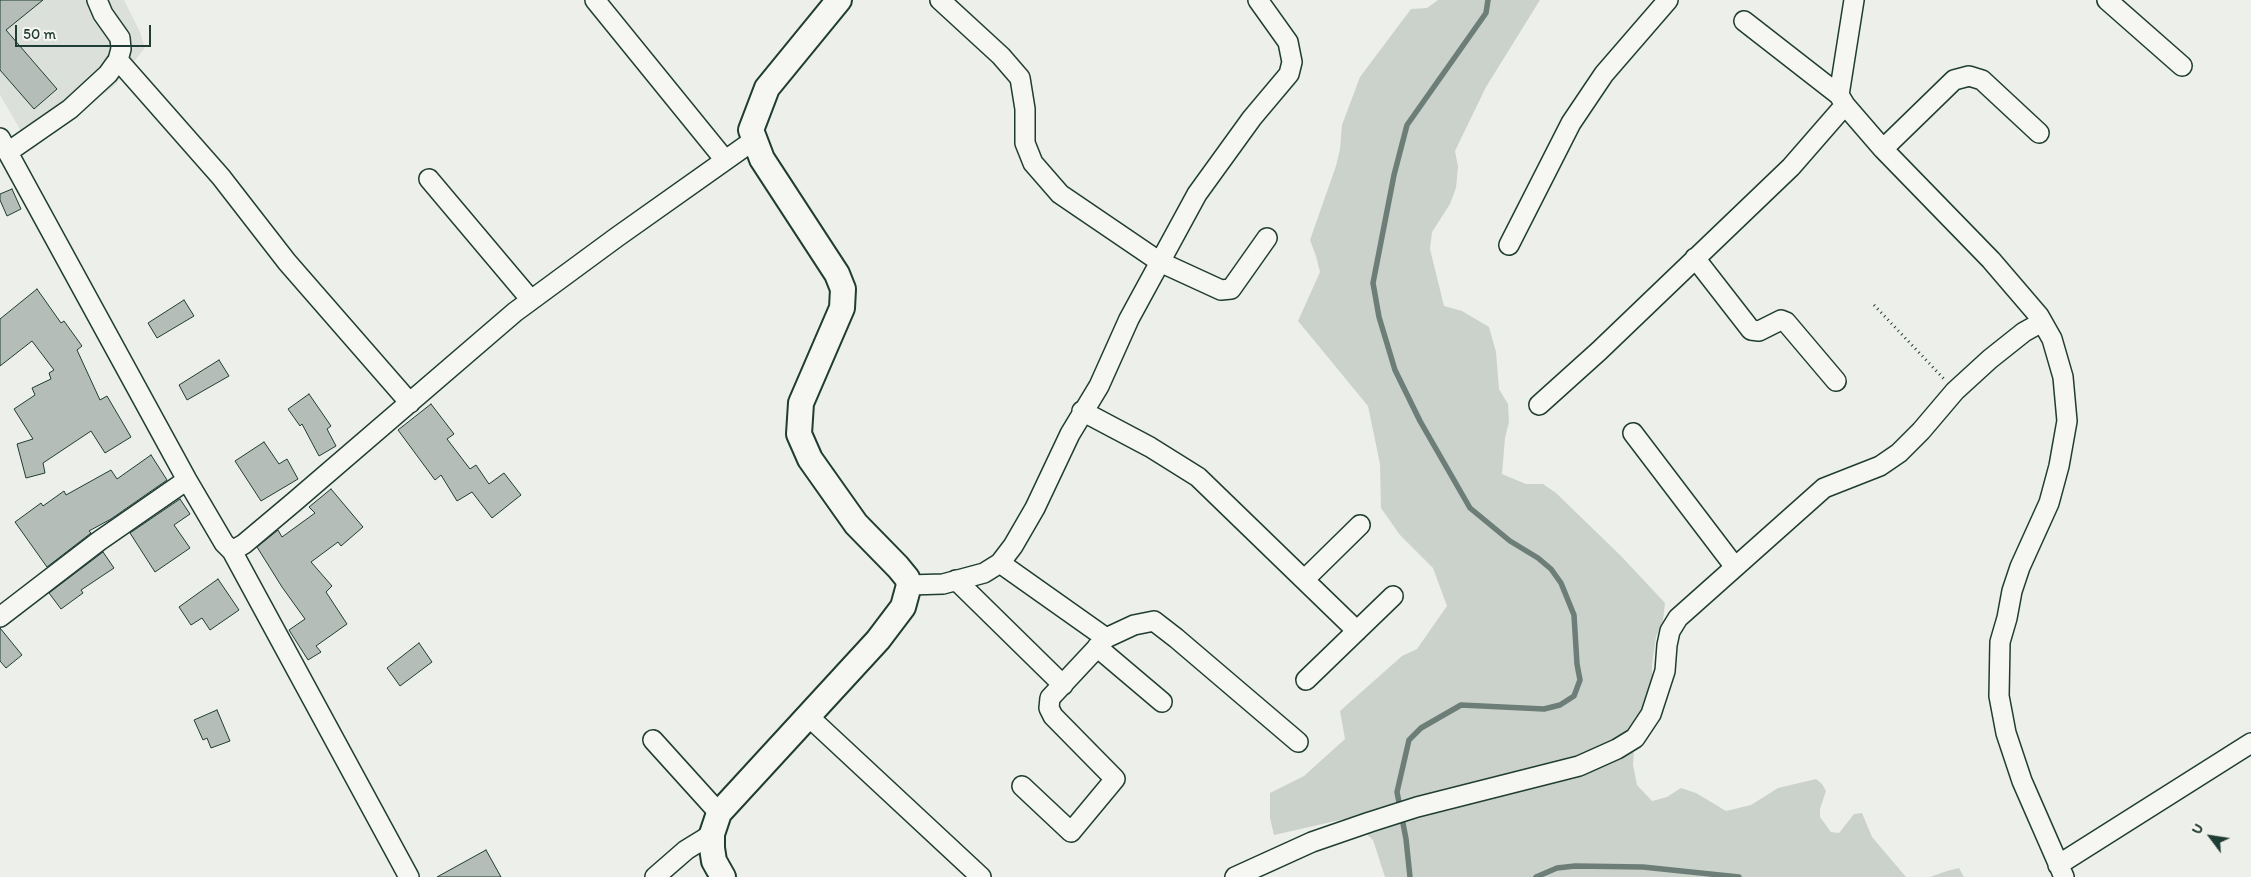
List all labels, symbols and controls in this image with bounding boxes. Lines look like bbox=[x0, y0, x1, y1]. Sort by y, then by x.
scale bar bbox=[18, 15, 154, 47]
text: 50 m bbox=[23, 25, 56, 43]
north arrow bbox=[2186, 812, 2236, 862]
text: U bbox=[2188, 821, 2207, 837]

